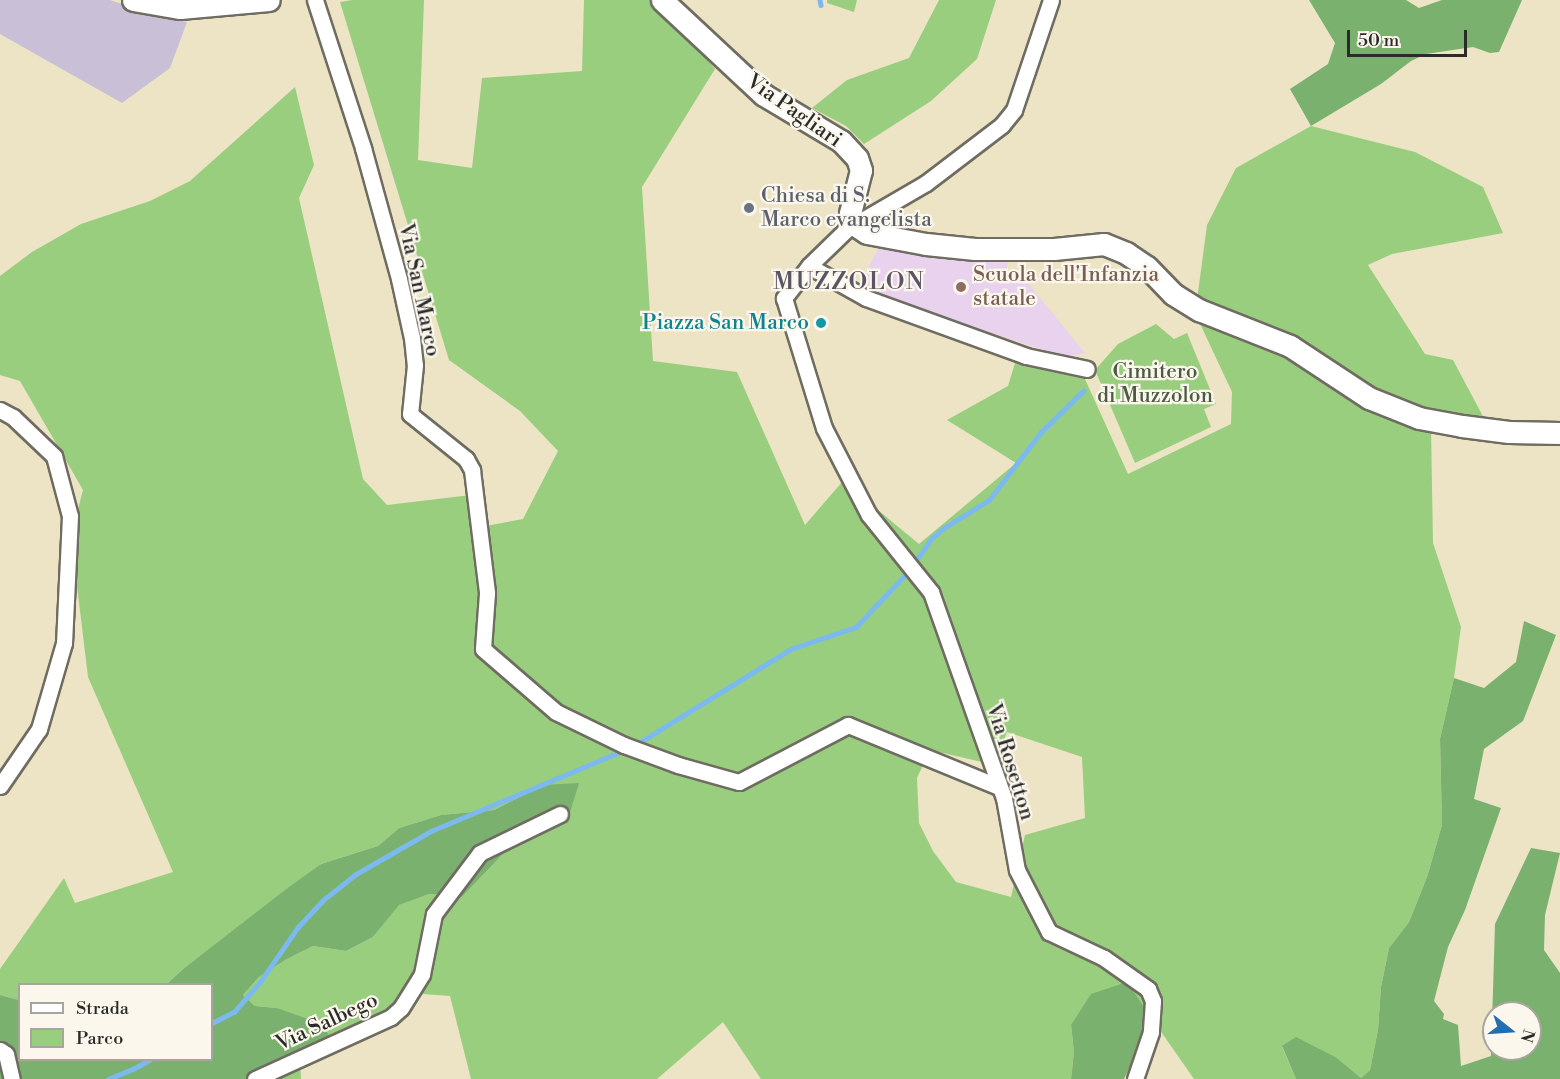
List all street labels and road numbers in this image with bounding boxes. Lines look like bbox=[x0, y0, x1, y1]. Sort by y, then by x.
street label: Via Pagliari bbox=[741, 69, 847, 153]
street label: Via San Marco bbox=[393, 221, 445, 359]
street label: Via Rosetton bbox=[980, 701, 1040, 823]
street label: Via Salbego bbox=[272, 987, 382, 1057]

